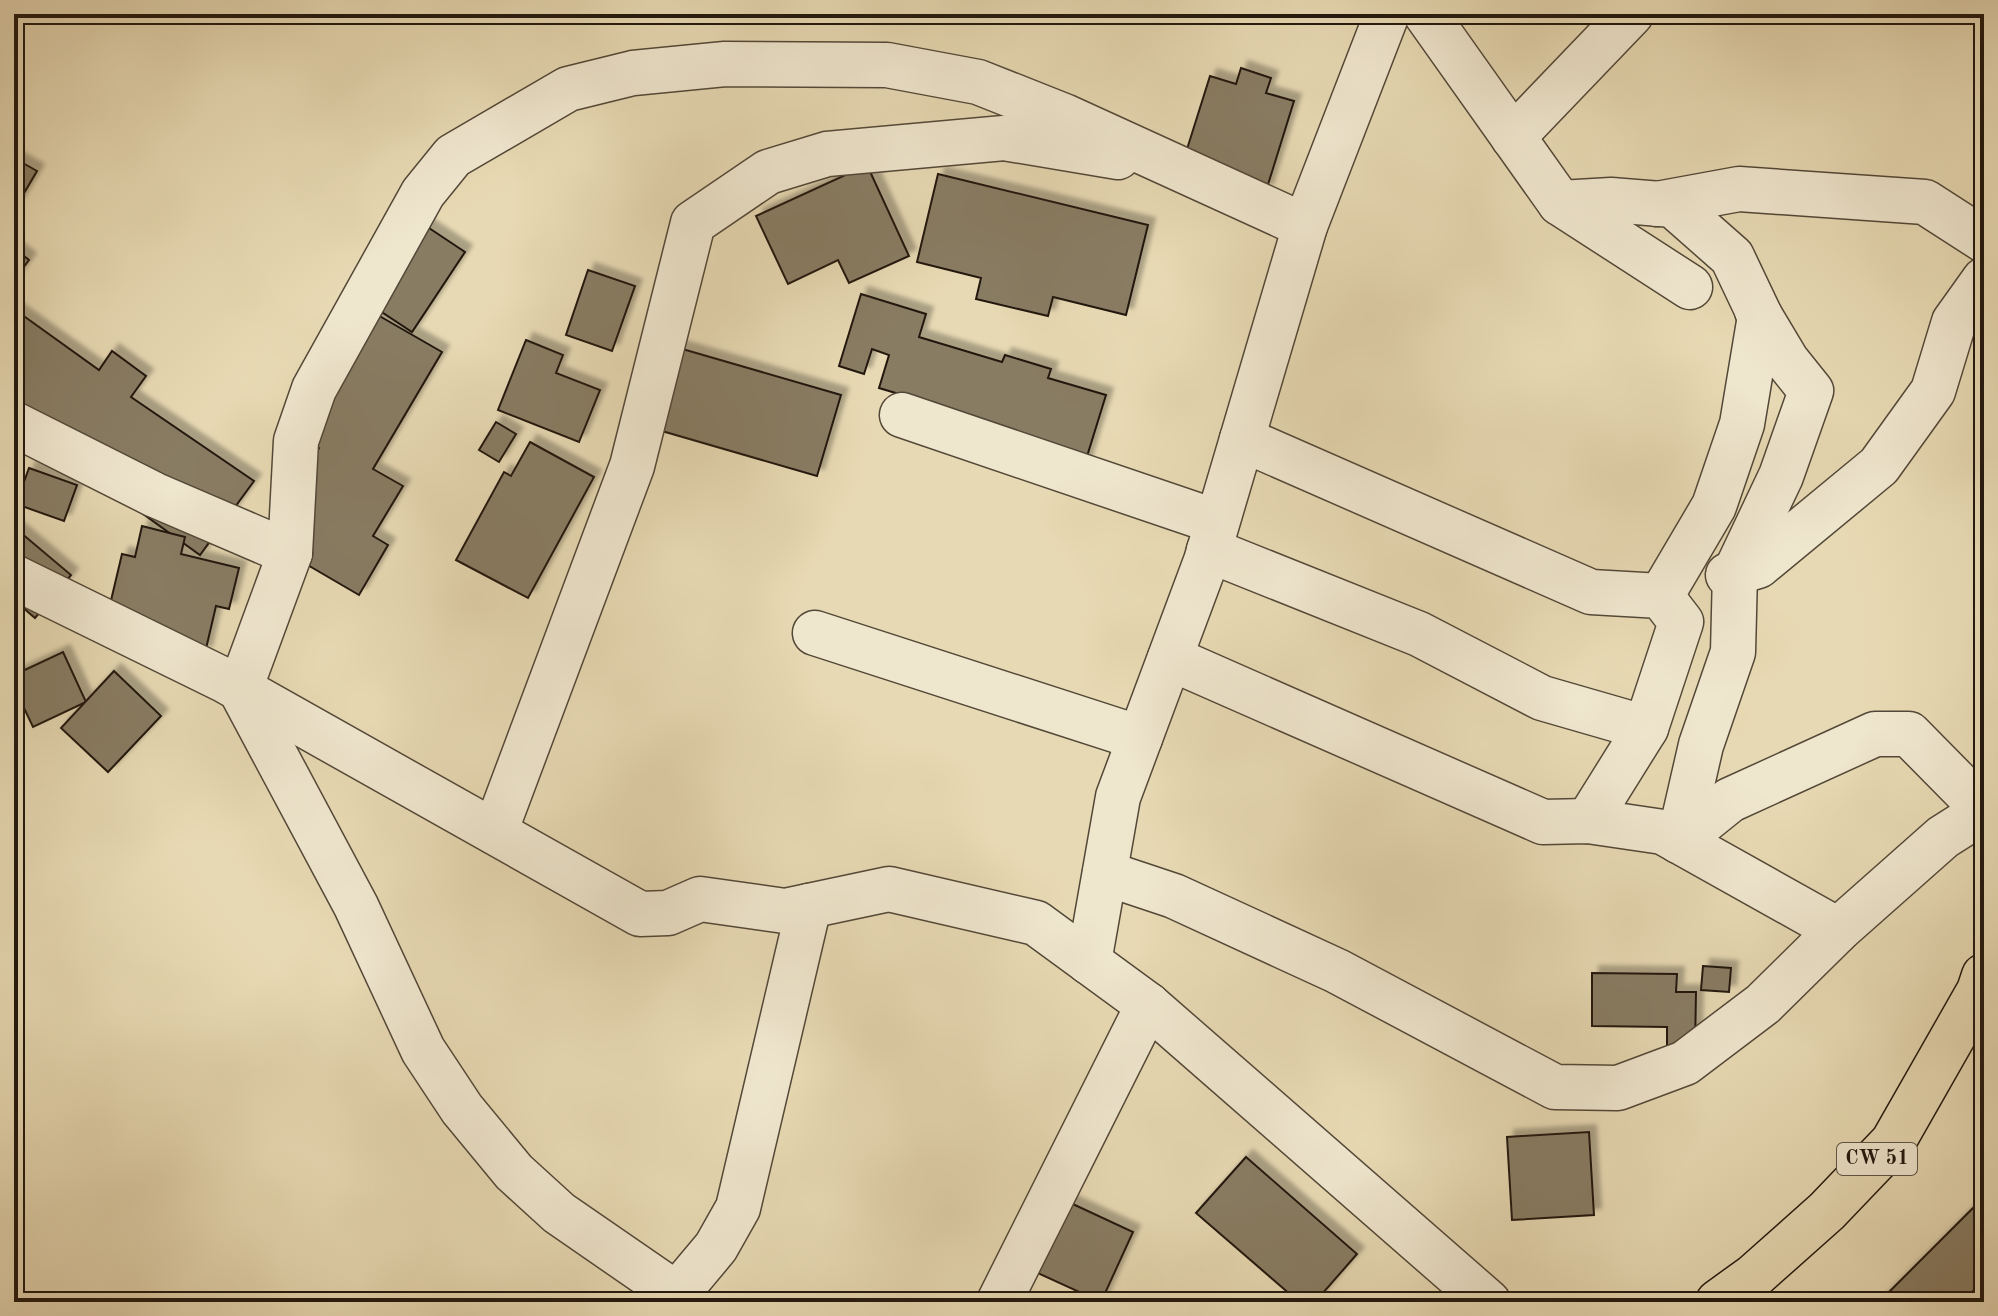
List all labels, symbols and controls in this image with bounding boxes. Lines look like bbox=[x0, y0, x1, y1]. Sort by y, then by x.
road number: CW 51 bbox=[1837, 1143, 1917, 1175]

